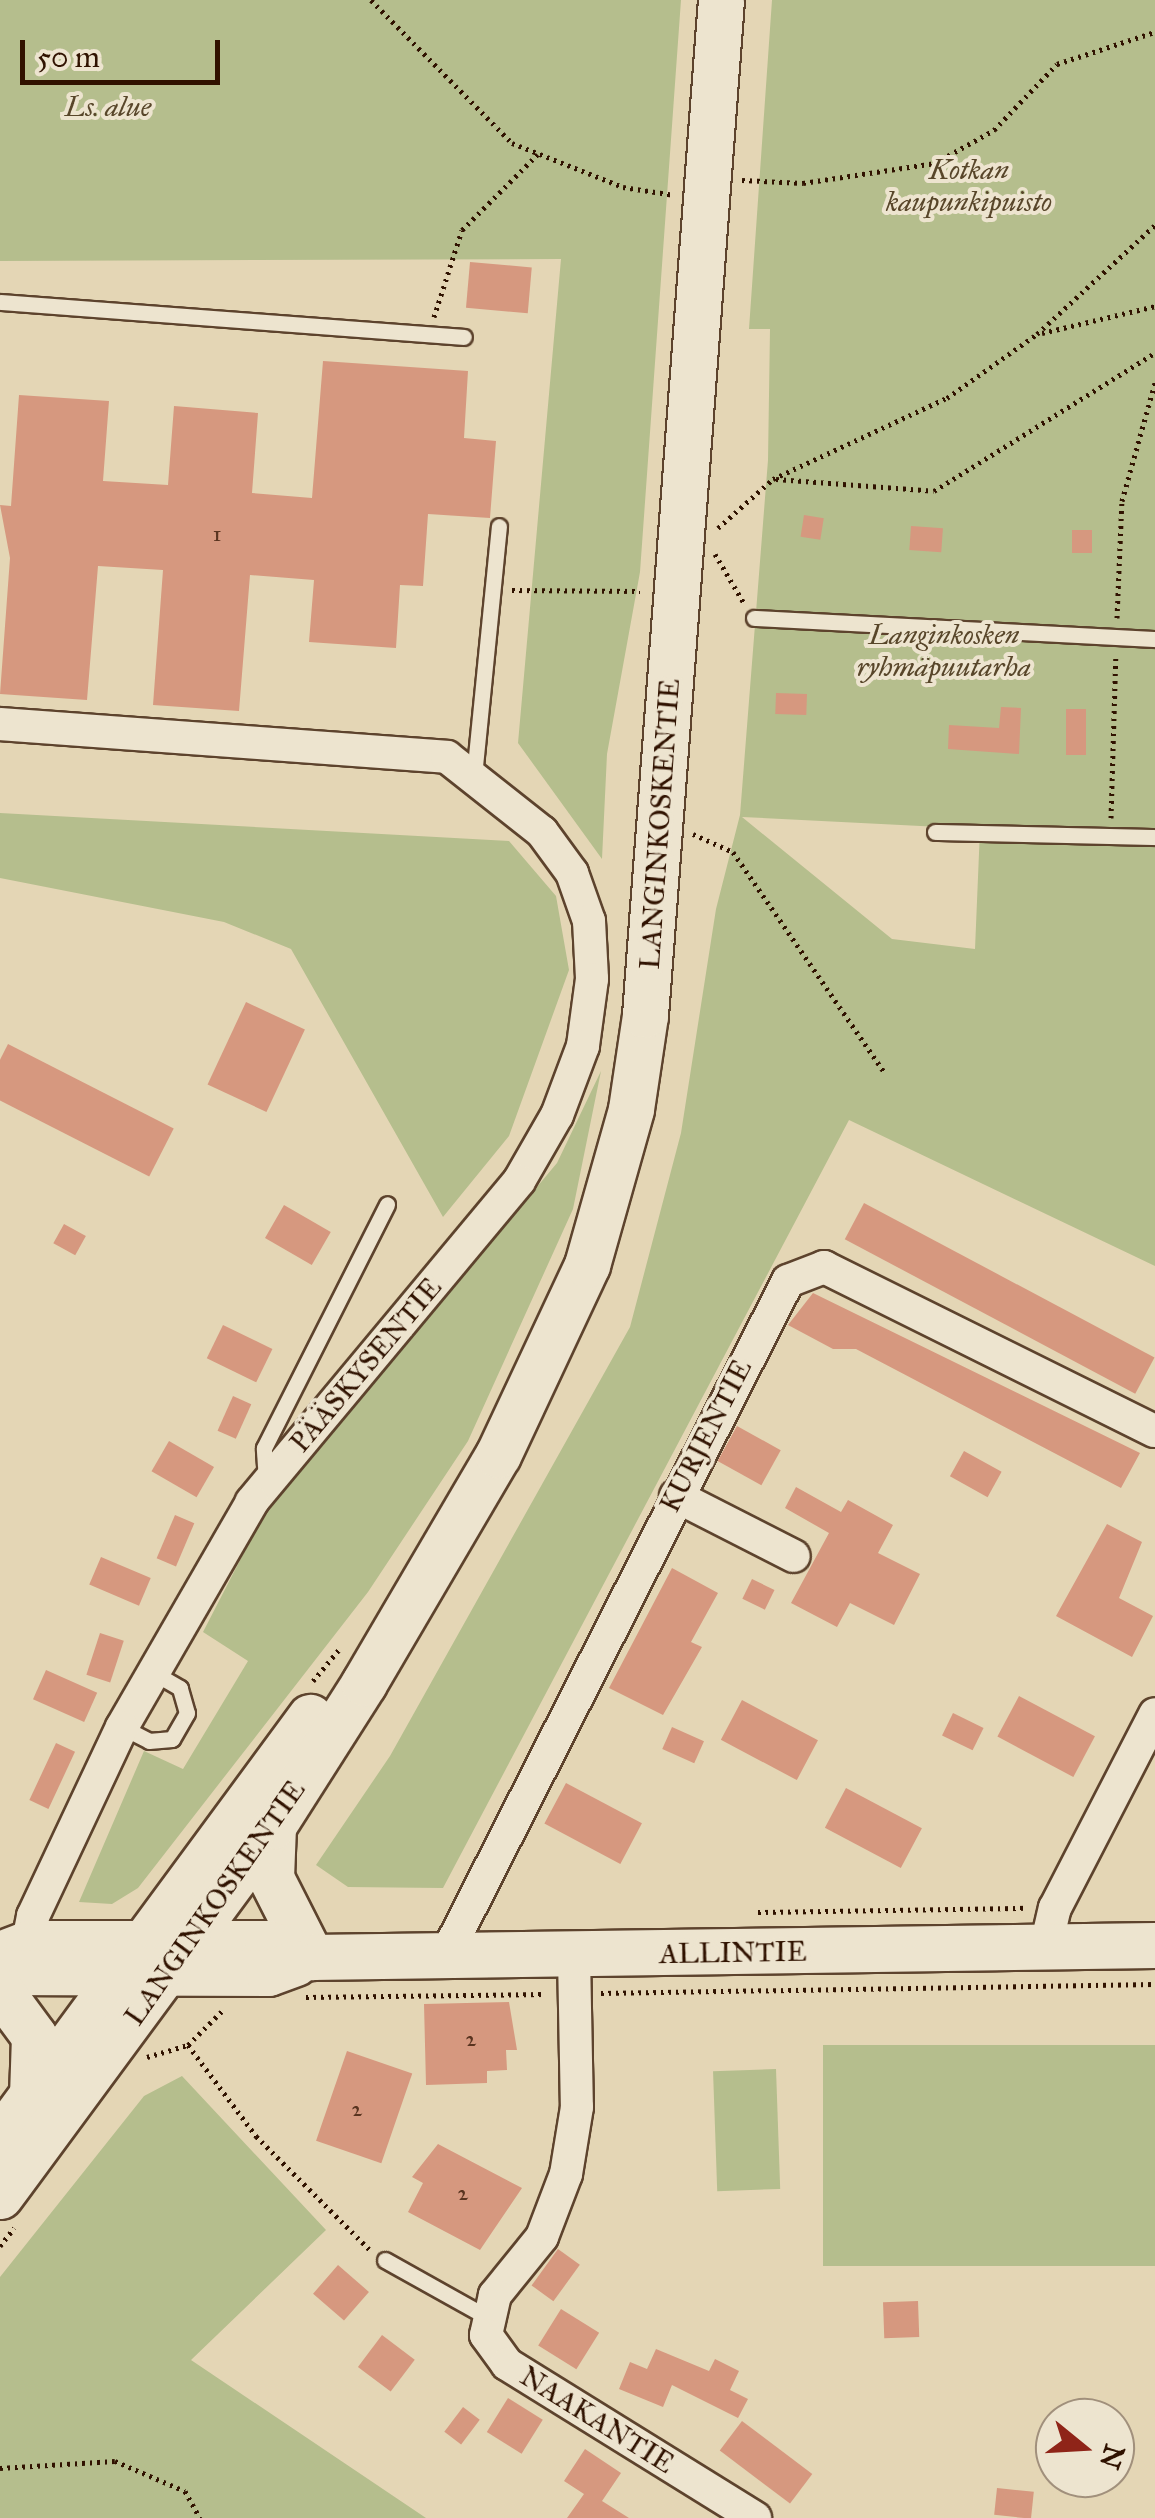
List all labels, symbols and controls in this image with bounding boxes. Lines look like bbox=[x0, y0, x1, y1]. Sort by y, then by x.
scale bar bbox=[25, 20, 225, 82]
text: 50 m bbox=[37, 39, 100, 75]
park label: Ls. alue bbox=[65, 90, 151, 124]
park label: Kotkan kaupunkipuisto bbox=[886, 153, 1052, 219]
house number: 1 bbox=[213, 521, 221, 547]
park label: Langinkosken ryhmäpuutarha bbox=[857, 618, 1031, 684]
street label: LANGINKOSKENTIE bbox=[633, 677, 687, 971]
street label: PÄÄSKYSENTIE bbox=[283, 1271, 449, 1459]
street label: KURJENTIE bbox=[653, 1354, 759, 1518]
street label: LANGINKOSKENTIE bbox=[118, 1774, 312, 2032]
street label: ALLINTIE bbox=[659, 1935, 807, 1971]
house number: 2 bbox=[466, 2026, 476, 2052]
house number: 2 bbox=[352, 2096, 362, 2122]
house number: 2 bbox=[458, 2180, 468, 2206]
street label: NAAKANTIE bbox=[514, 2359, 680, 2481]
north arrow bbox=[1035, 2398, 1135, 2498]
text: N bbox=[1092, 2440, 1132, 2474]

